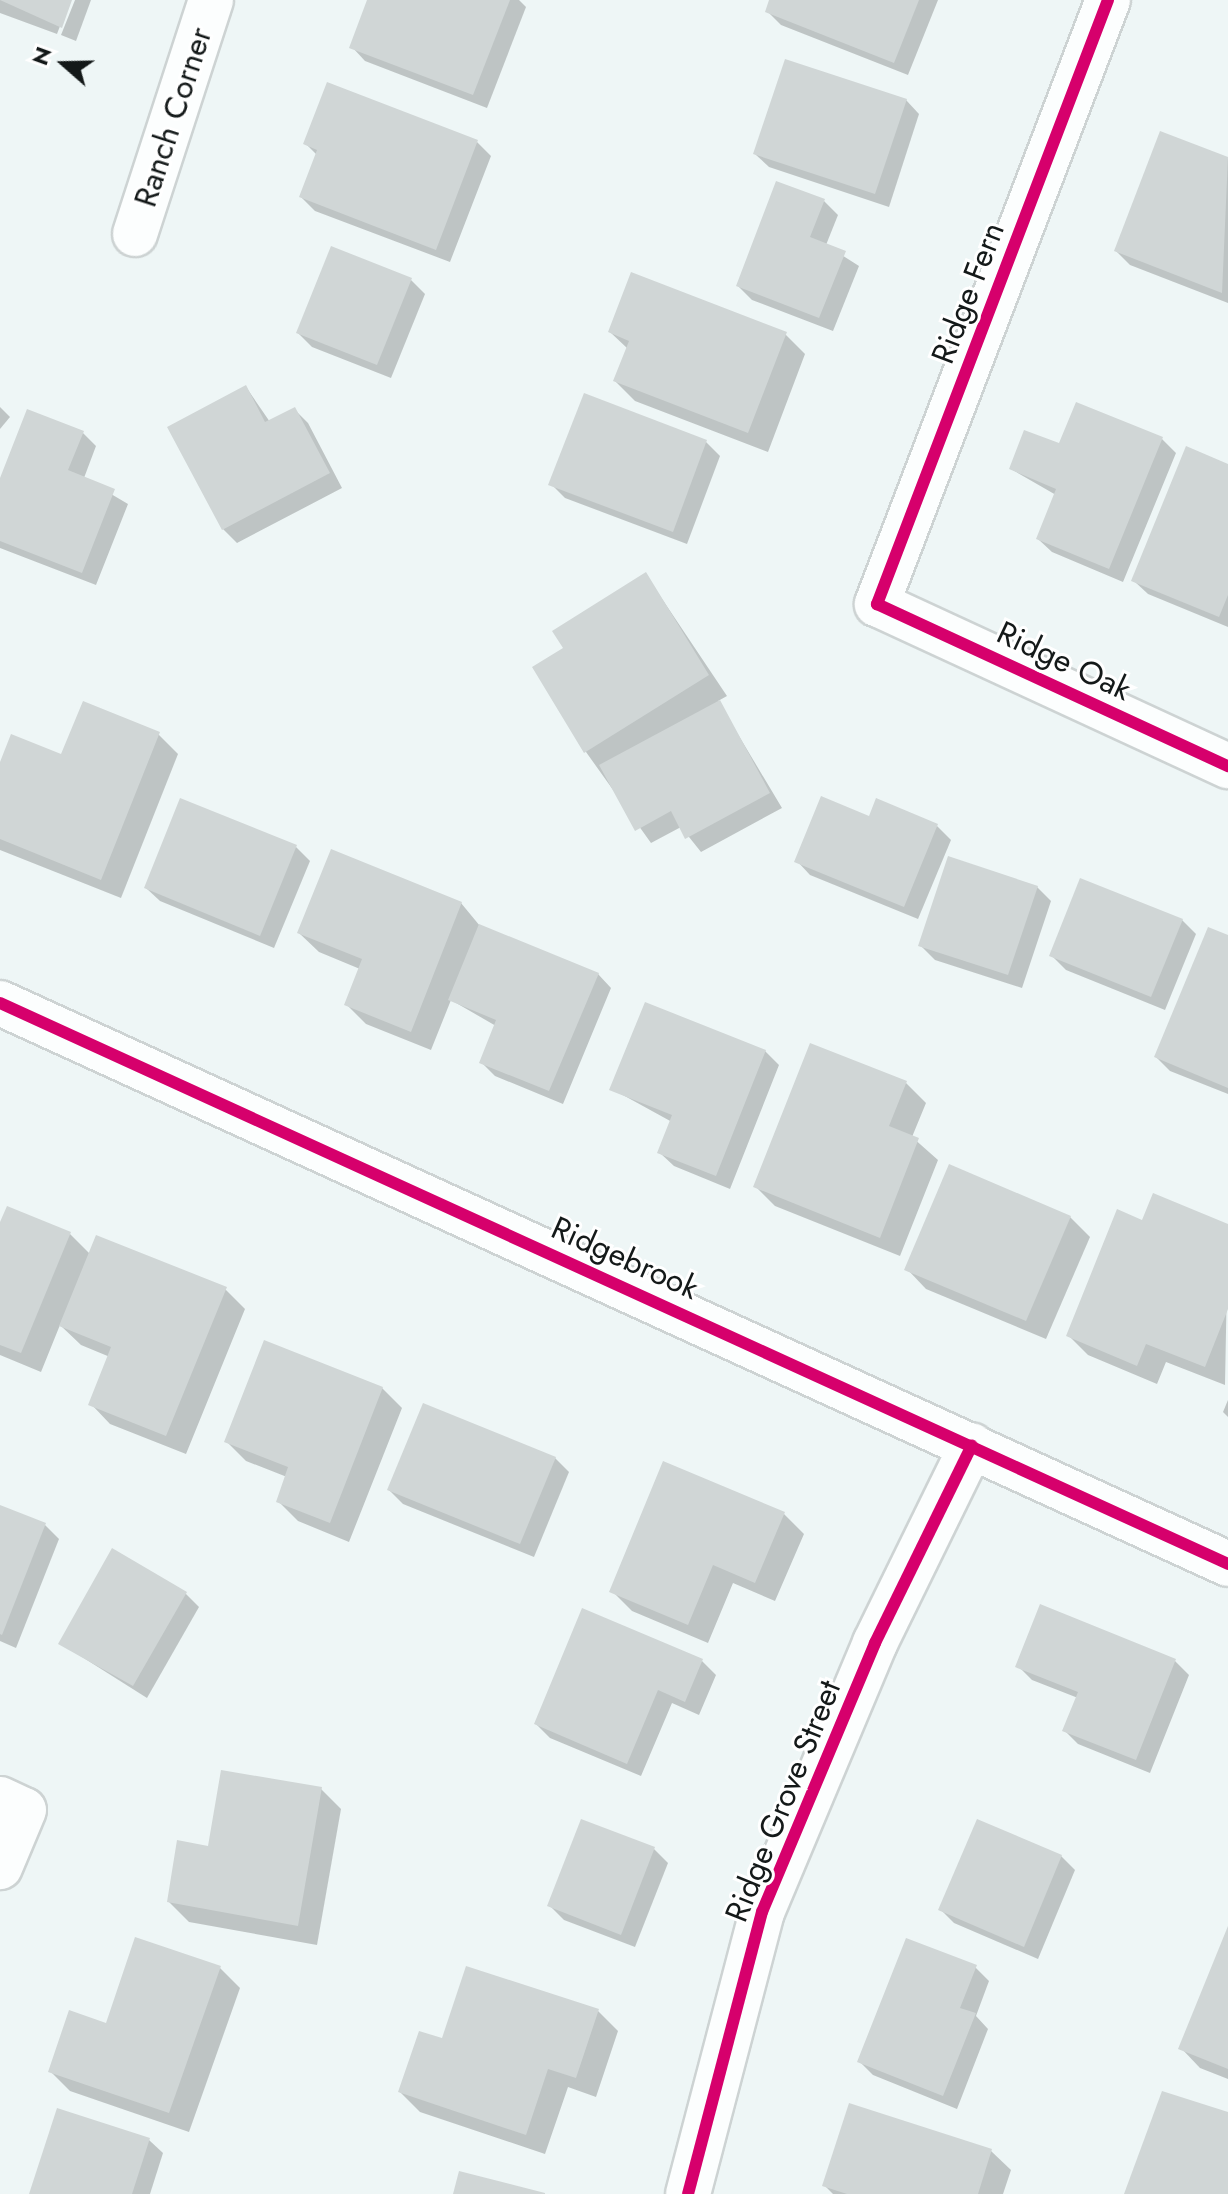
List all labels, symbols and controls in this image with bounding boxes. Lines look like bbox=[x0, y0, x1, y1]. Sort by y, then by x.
street label: Ranch Corner bbox=[126, 22, 220, 212]
north arrow bbox=[24, 24, 104, 104]
text: N bbox=[23, 42, 59, 69]
street label: Ridge Fern bbox=[924, 217, 1012, 369]
street label: Ridge Oak bbox=[991, 613, 1137, 709]
street label: Ridgebrook bbox=[545, 1209, 705, 1307]
street label: Ridge Grove Street bbox=[717, 1675, 849, 1927]

